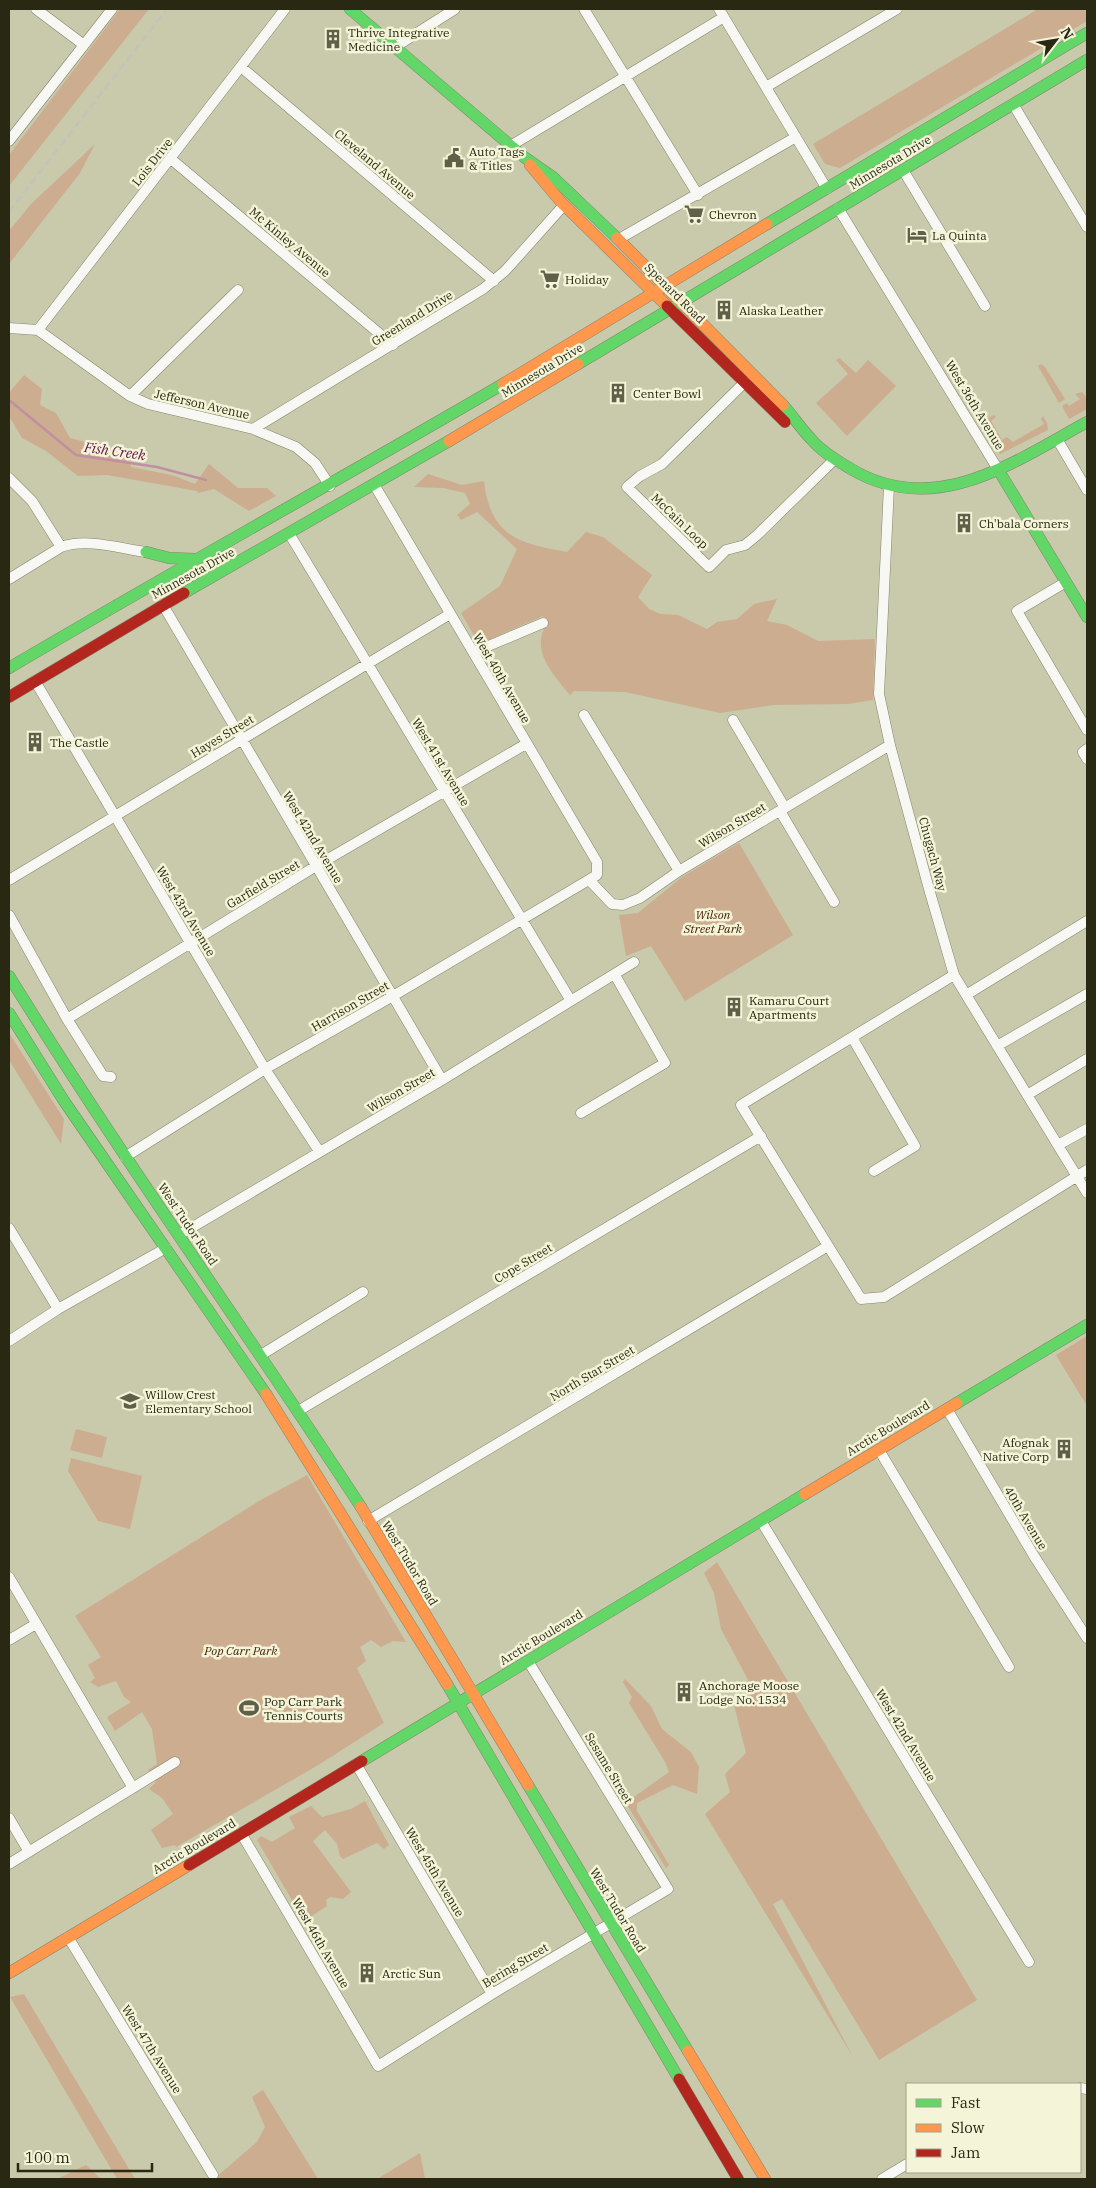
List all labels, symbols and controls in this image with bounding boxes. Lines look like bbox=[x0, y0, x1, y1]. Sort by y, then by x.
north arrow bbox=[1031, 15, 1081, 65]
text: N bbox=[1057, 24, 1078, 43]
place label: Thrive Integrative Medicine bbox=[348, 25, 449, 54]
building icon: Thrive Integrative Medicine bbox=[322, 28, 344, 50]
street label: Cleveland Avenue bbox=[332, 126, 418, 202]
street label: Minnesota Drive bbox=[846, 132, 934, 192]
street label: Lois Drive bbox=[129, 135, 175, 189]
place label: Auto Tags & Titles bbox=[469, 144, 525, 173]
public building icon: Auto Tags & Titles bbox=[443, 147, 465, 169]
supermarket icon: Chevron bbox=[683, 203, 705, 225]
street label: Mc Kinley Avenue bbox=[247, 204, 333, 280]
place label: Chevron bbox=[709, 207, 757, 222]
hotel icon: La Quinta bbox=[906, 224, 928, 246]
place label: La Quinta bbox=[932, 228, 987, 243]
street label: Spenard Road bbox=[642, 260, 708, 326]
supermarket icon: Holiday bbox=[539, 268, 561, 290]
place label: Holiday bbox=[565, 272, 609, 287]
street label: Greenland Drive bbox=[369, 287, 455, 349]
building icon: Alaska Leather bbox=[713, 299, 735, 321]
place label: Alaska Leather bbox=[739, 303, 824, 318]
street label: Minnesota Drive bbox=[498, 340, 586, 400]
street label: West 36th Avenue bbox=[942, 358, 1008, 452]
building icon: Center Bowl bbox=[607, 382, 629, 404]
street label: Jefferson Avenue bbox=[153, 386, 251, 422]
place label: Center Bowl bbox=[633, 386, 702, 401]
water label: Fish Creek bbox=[82, 438, 147, 464]
street label: McCain Loop bbox=[648, 490, 712, 552]
building icon: Ch'bala Corners bbox=[953, 512, 975, 534]
place label: Ch'bala Corners bbox=[979, 516, 1069, 531]
street label: Minnesota Drive bbox=[149, 544, 237, 602]
street label: West 40th Avenue bbox=[470, 630, 534, 726]
street label: Hayes Street bbox=[188, 711, 256, 761]
street label: West 41st Avenue bbox=[409, 715, 473, 809]
building icon: The Castle bbox=[24, 731, 46, 753]
place label: The Castle bbox=[50, 735, 109, 750]
street label: West 42nd Avenue bbox=[280, 788, 346, 886]
street label: Wilson Street bbox=[696, 799, 768, 851]
street label: Chugach Way bbox=[916, 815, 950, 893]
street label: Garfield Street bbox=[224, 856, 302, 912]
street label: West 43rd Avenue bbox=[153, 863, 219, 959]
park label: Wilson Street Park bbox=[683, 907, 743, 936]
street label: Harrison Street bbox=[308, 978, 392, 1034]
place label: Kamaru Court Apartments bbox=[749, 993, 829, 1022]
building icon: Kamaru Court Apartments bbox=[723, 996, 745, 1018]
street label: Wilson Street bbox=[365, 1065, 437, 1115]
street label: West Tudor Road bbox=[155, 1180, 221, 1268]
street label: Cope Street bbox=[491, 1240, 555, 1286]
street label: North Star Street bbox=[547, 1342, 637, 1404]
place label: Willow Crest Elementary School bbox=[145, 1387, 252, 1416]
school or university icon: Willow Crest Elementary School bbox=[119, 1390, 141, 1412]
street label: Arctic Boulevard bbox=[844, 1397, 932, 1459]
place label: Afognak Native Corp bbox=[983, 1435, 1049, 1464]
building icon: Afognak Native Corp bbox=[1053, 1438, 1075, 1460]
street label: 40th Avenue bbox=[1001, 1484, 1051, 1552]
street label: West Tudor Road bbox=[379, 1518, 441, 1608]
street label: Arctic Boulevard bbox=[497, 1606, 585, 1668]
park label: Pop Carr Park bbox=[203, 1643, 278, 1658]
place label: Anchorage Moose Lodge No. 1534 bbox=[699, 1678, 799, 1707]
building icon: Anchorage Moose Lodge No. 1534 bbox=[673, 1681, 695, 1703]
street label: West 42nd Avenue bbox=[873, 1686, 939, 1784]
place label: Pop Carr Park Tennis Courts bbox=[264, 1694, 343, 1723]
sports icon: Pop Carr Park Tennis Courts bbox=[238, 1697, 260, 1719]
street label: Sesame Street bbox=[582, 1730, 636, 1806]
street label: Arctic Boulevard bbox=[150, 1815, 238, 1877]
street label: West 45th Avenue bbox=[402, 1825, 468, 1919]
street label: West Tudor Road bbox=[587, 1865, 649, 1955]
street label: West 46th Avenue bbox=[289, 1895, 353, 1991]
street label: Bering Street bbox=[479, 1939, 551, 1991]
building icon: Arctic Sun bbox=[356, 1962, 378, 1984]
place label: Arctic Sun bbox=[382, 1966, 441, 1981]
street label: West 47th Avenue bbox=[119, 2002, 185, 2096]
legend bbox=[906, 2083, 1081, 2173]
text: Fast bbox=[951, 2093, 981, 2112]
text: Slow bbox=[951, 2118, 985, 2137]
scale bar bbox=[18, 2140, 151, 2172]
text: Jam bbox=[951, 2143, 980, 2162]
text: 100 m bbox=[25, 2148, 70, 2167]

